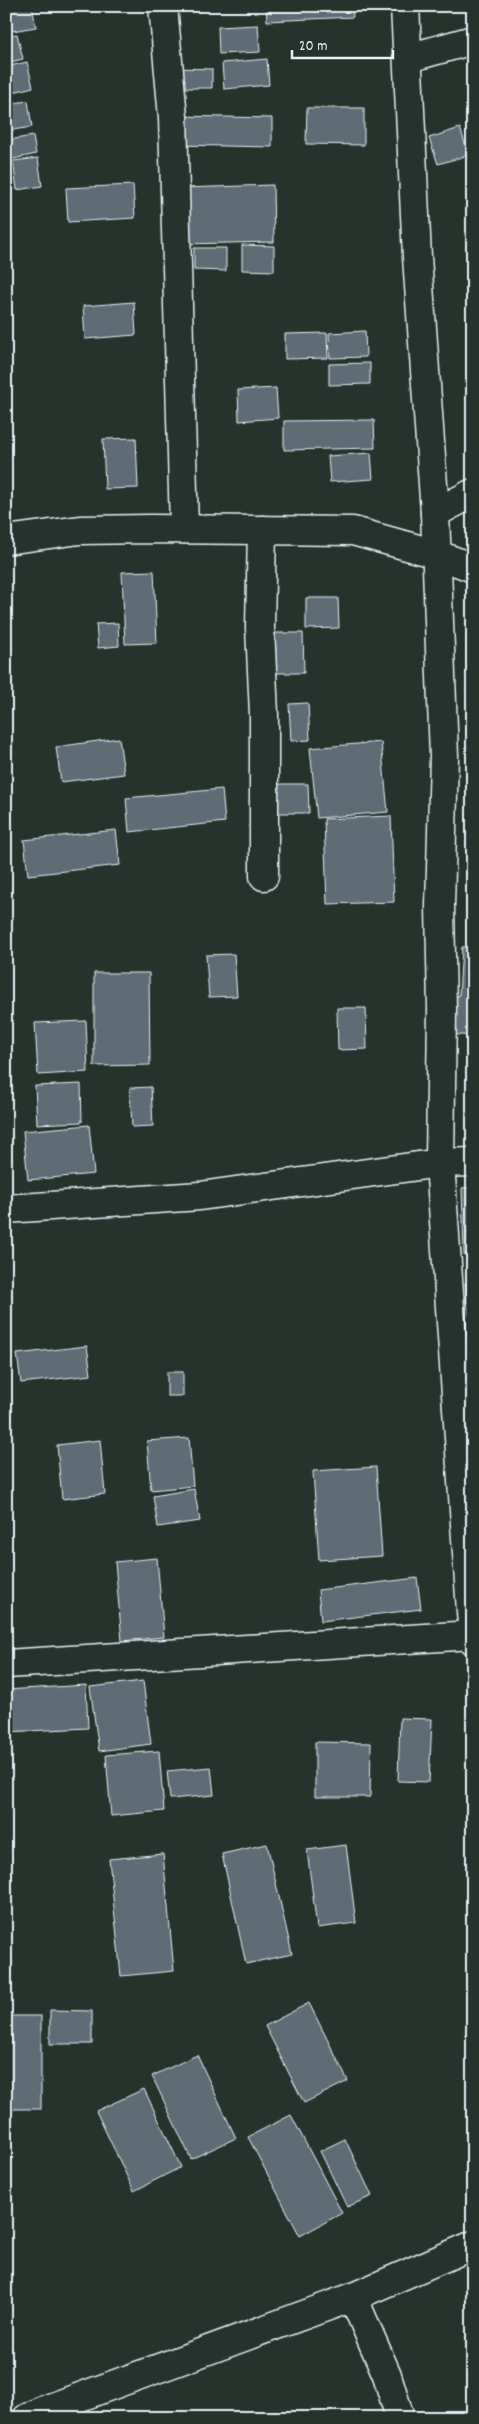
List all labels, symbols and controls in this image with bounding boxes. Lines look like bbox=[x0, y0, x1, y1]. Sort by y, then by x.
scale bar bbox=[292, 28, 393, 60]
text: 20 m bbox=[299, 36, 327, 58]

